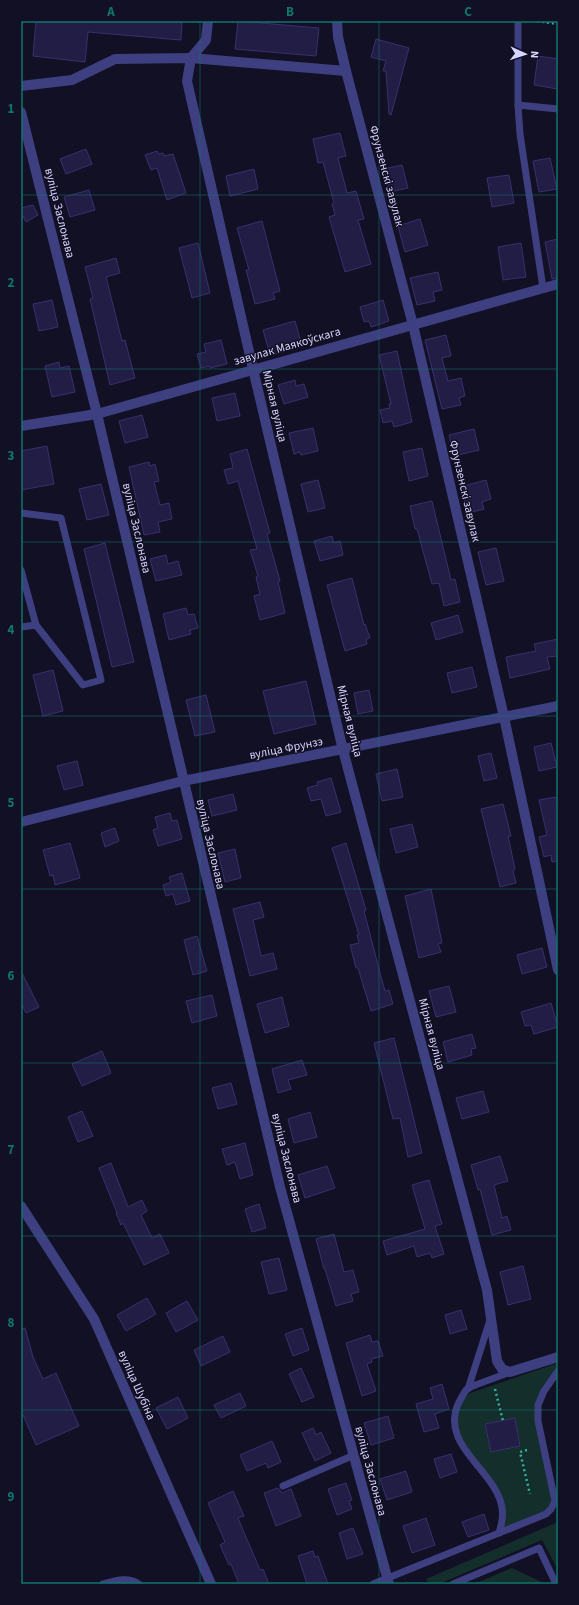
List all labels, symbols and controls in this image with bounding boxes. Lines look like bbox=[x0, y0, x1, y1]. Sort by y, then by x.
text: A bbox=[106, 3, 115, 21]
text: B bbox=[286, 3, 294, 21]
text: C bbox=[464, 3, 472, 21]
north arrow bbox=[505, 34, 545, 74]
text: N bbox=[527, 50, 542, 59]
text: 1 bbox=[8, 100, 15, 118]
street label: Фрунзенскі завулак bbox=[365, 124, 408, 229]
street label: вуліца Заслонава bbox=[40, 166, 79, 260]
text: 2 bbox=[8, 274, 15, 292]
street label: завулак Маякоўскага bbox=[232, 323, 343, 370]
street label: Мірная вуліца bbox=[258, 368, 291, 444]
street label: Фрунзенскі завулак bbox=[445, 438, 485, 544]
text: 3 bbox=[8, 447, 15, 465]
street label: вуліца Заслонава bbox=[118, 481, 155, 575]
text: 4 bbox=[8, 621, 15, 639]
street label: Мірная вуліца bbox=[332, 683, 367, 759]
street label: вуліца Фрунзэ bbox=[248, 733, 324, 764]
text: 5 bbox=[8, 794, 15, 812]
street label: вуліца Заслонава bbox=[192, 797, 229, 891]
text: 6 bbox=[8, 967, 15, 985]
street label: Мірная вуліца bbox=[414, 996, 449, 1072]
street label: вуліца Заслонава bbox=[267, 1111, 306, 1205]
text: 7 bbox=[8, 1141, 15, 1159]
text: 8 bbox=[8, 1314, 15, 1332]
street label: вуліца Шубіна bbox=[114, 1348, 159, 1423]
street label: вуліца Заслонава bbox=[350, 1424, 391, 1518]
text: 9 bbox=[8, 1488, 15, 1506]

